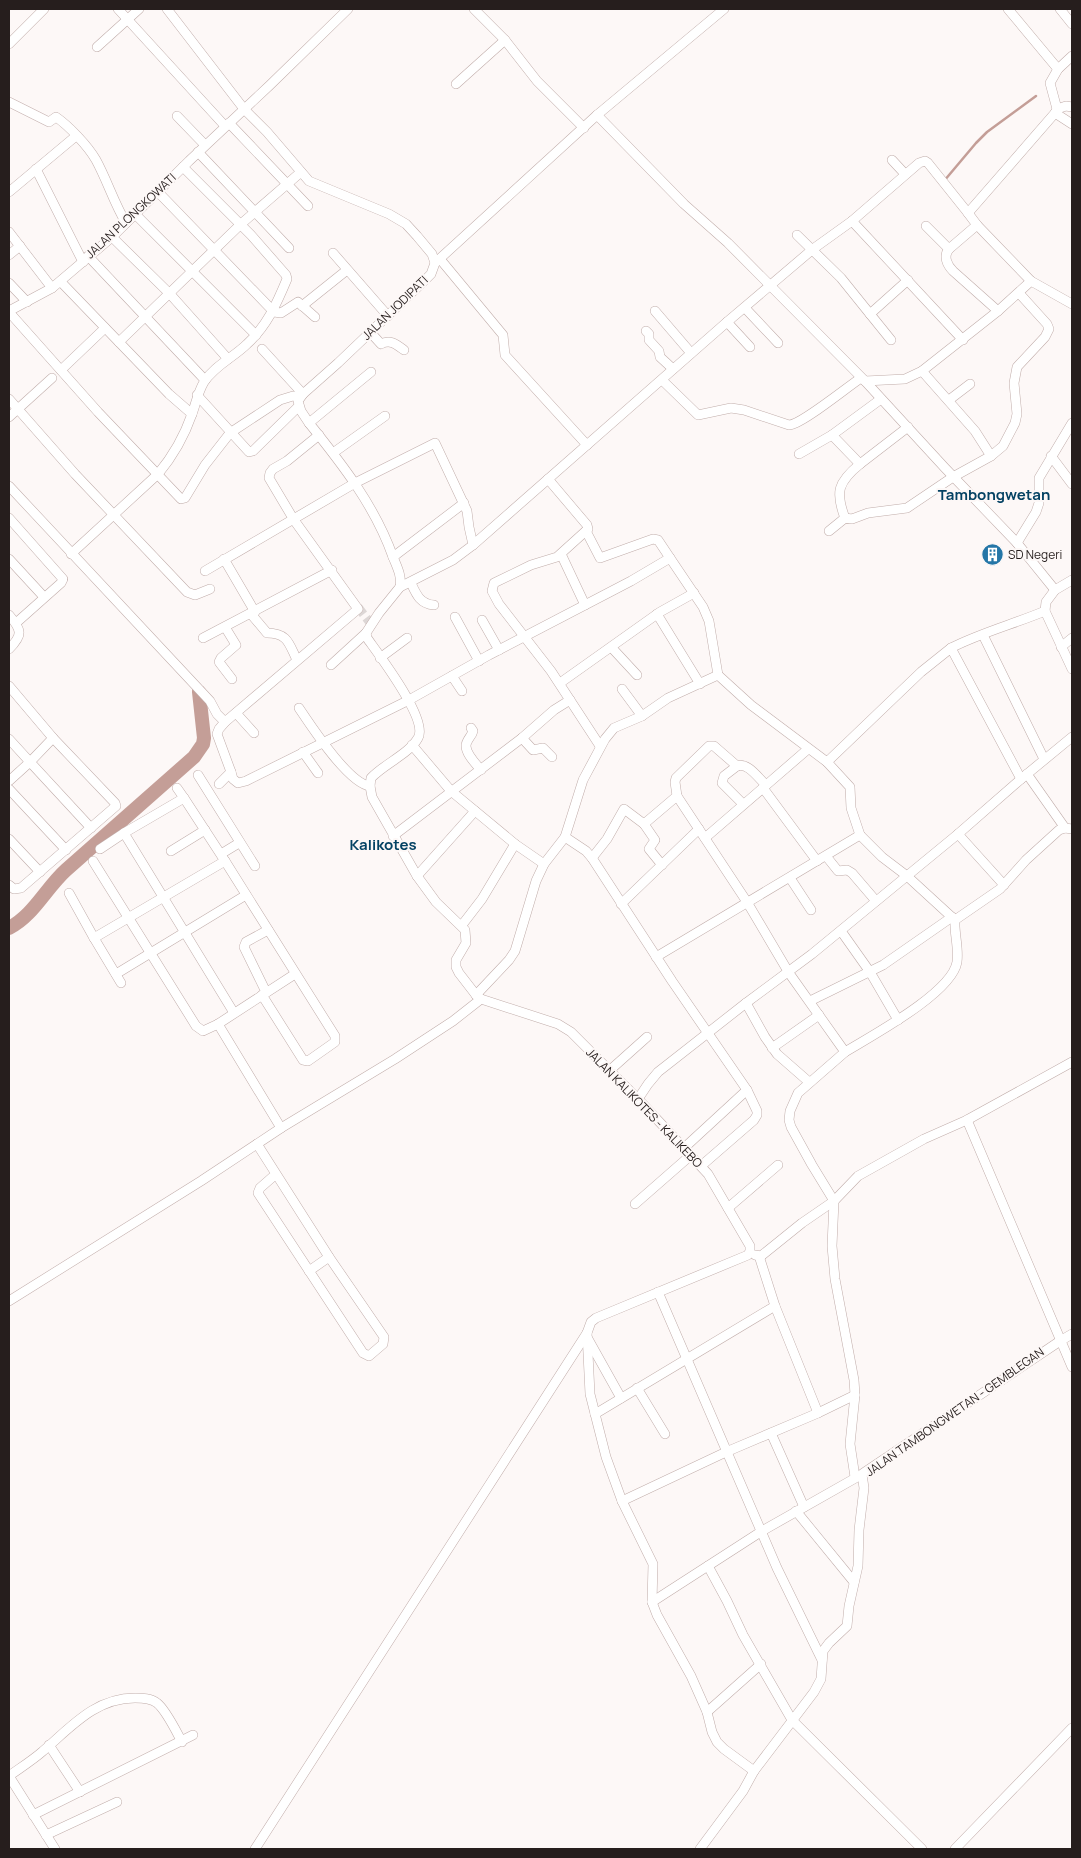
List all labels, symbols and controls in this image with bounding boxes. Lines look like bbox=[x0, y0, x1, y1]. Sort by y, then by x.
street label: JALAN PLONGKOWATI bbox=[82, 169, 180, 262]
street label: JALAN JODIPATI bbox=[358, 272, 431, 344]
district label: Tambongwetan bbox=[938, 484, 1050, 505]
building icon: SD Negeri bbox=[980, 543, 1004, 567]
place label: SD Negeri bbox=[1008, 546, 1062, 563]
district label: Kalikotes bbox=[349, 834, 417, 855]
street label: JALAN KALIKOTES - KALIKEBO bbox=[582, 1044, 706, 1172]
street label: JALAN TAMBONGWETAN - GEMBLEGAN bbox=[862, 1343, 1047, 1480]

